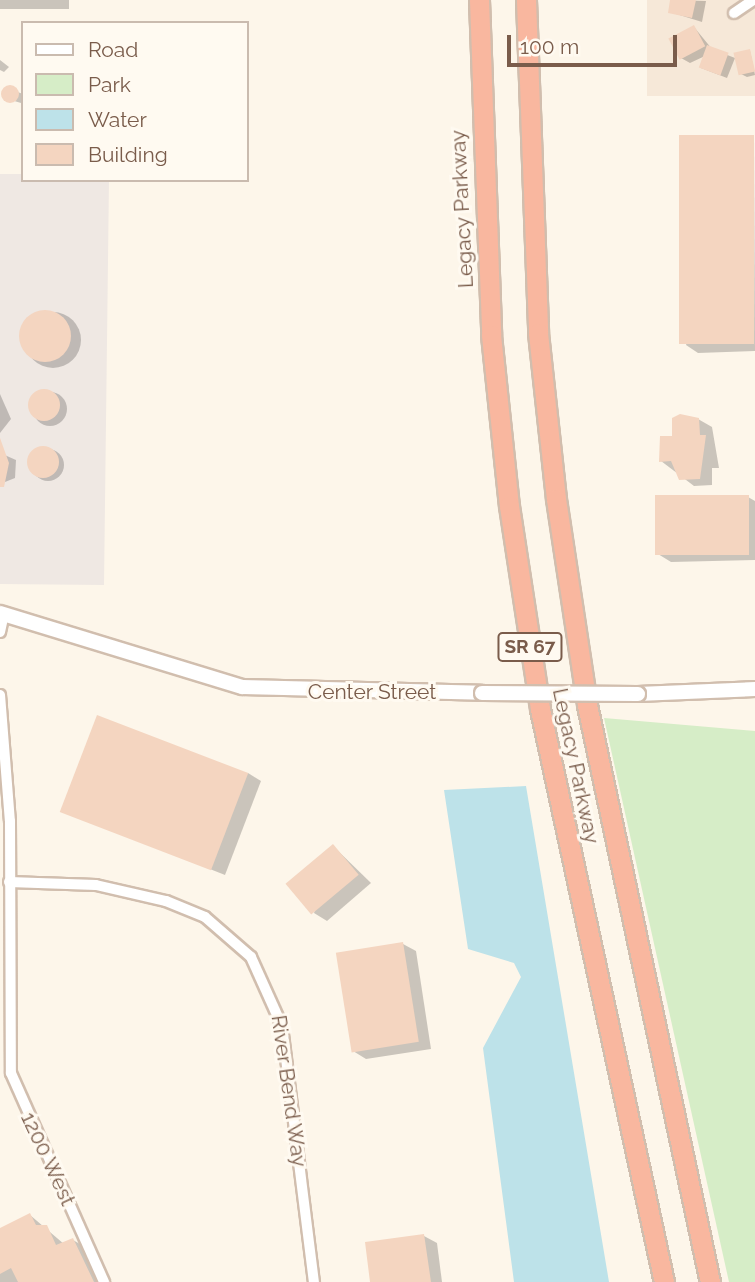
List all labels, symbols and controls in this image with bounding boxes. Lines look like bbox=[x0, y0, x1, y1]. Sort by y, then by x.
legend bbox=[21, 21, 248, 182]
scale bar bbox=[510, 21, 680, 65]
text: 100 m bbox=[520, 34, 579, 59]
text: Road bbox=[88, 37, 138, 62]
text: Park bbox=[88, 72, 131, 97]
text: Water bbox=[88, 107, 147, 132]
street label: Legacy Parkway bbox=[445, 129, 479, 289]
text: Building bbox=[88, 142, 168, 167]
road number: SR 67 bbox=[497, 632, 563, 662]
street label: Center Street bbox=[308, 679, 436, 705]
street label: Legacy Parkway bbox=[547, 686, 605, 846]
street label: River Bend Way bbox=[266, 1013, 312, 1169]
street label: 1200 West bbox=[15, 1108, 81, 1210]

